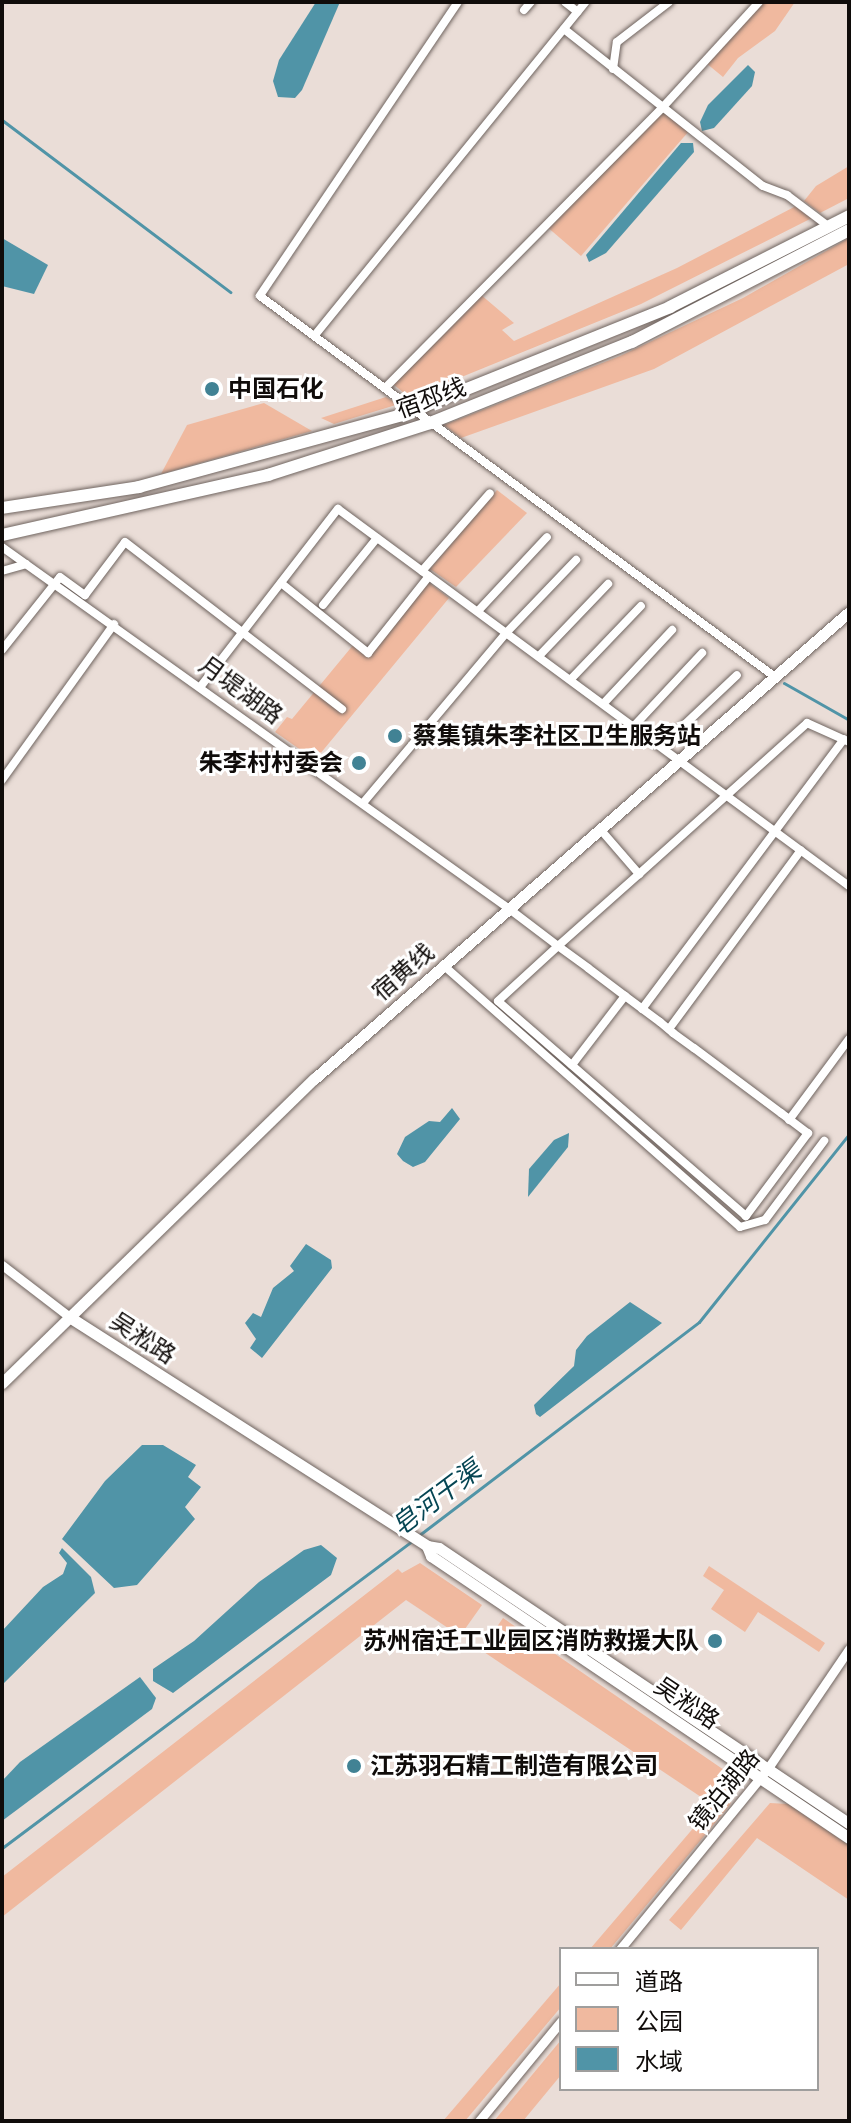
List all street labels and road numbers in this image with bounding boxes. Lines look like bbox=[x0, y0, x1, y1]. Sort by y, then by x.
street label: 宿邳线 bbox=[392, 372, 470, 424]
street label: 月堤湖路 bbox=[194, 650, 288, 730]
street label: 宿黄线 bbox=[366, 938, 440, 1006]
street label: 吴淞路 bbox=[105, 1306, 181, 1370]
street label: 吴淞路 bbox=[649, 1671, 725, 1735]
street label: 镜泊湖路 bbox=[683, 1744, 765, 1836]

